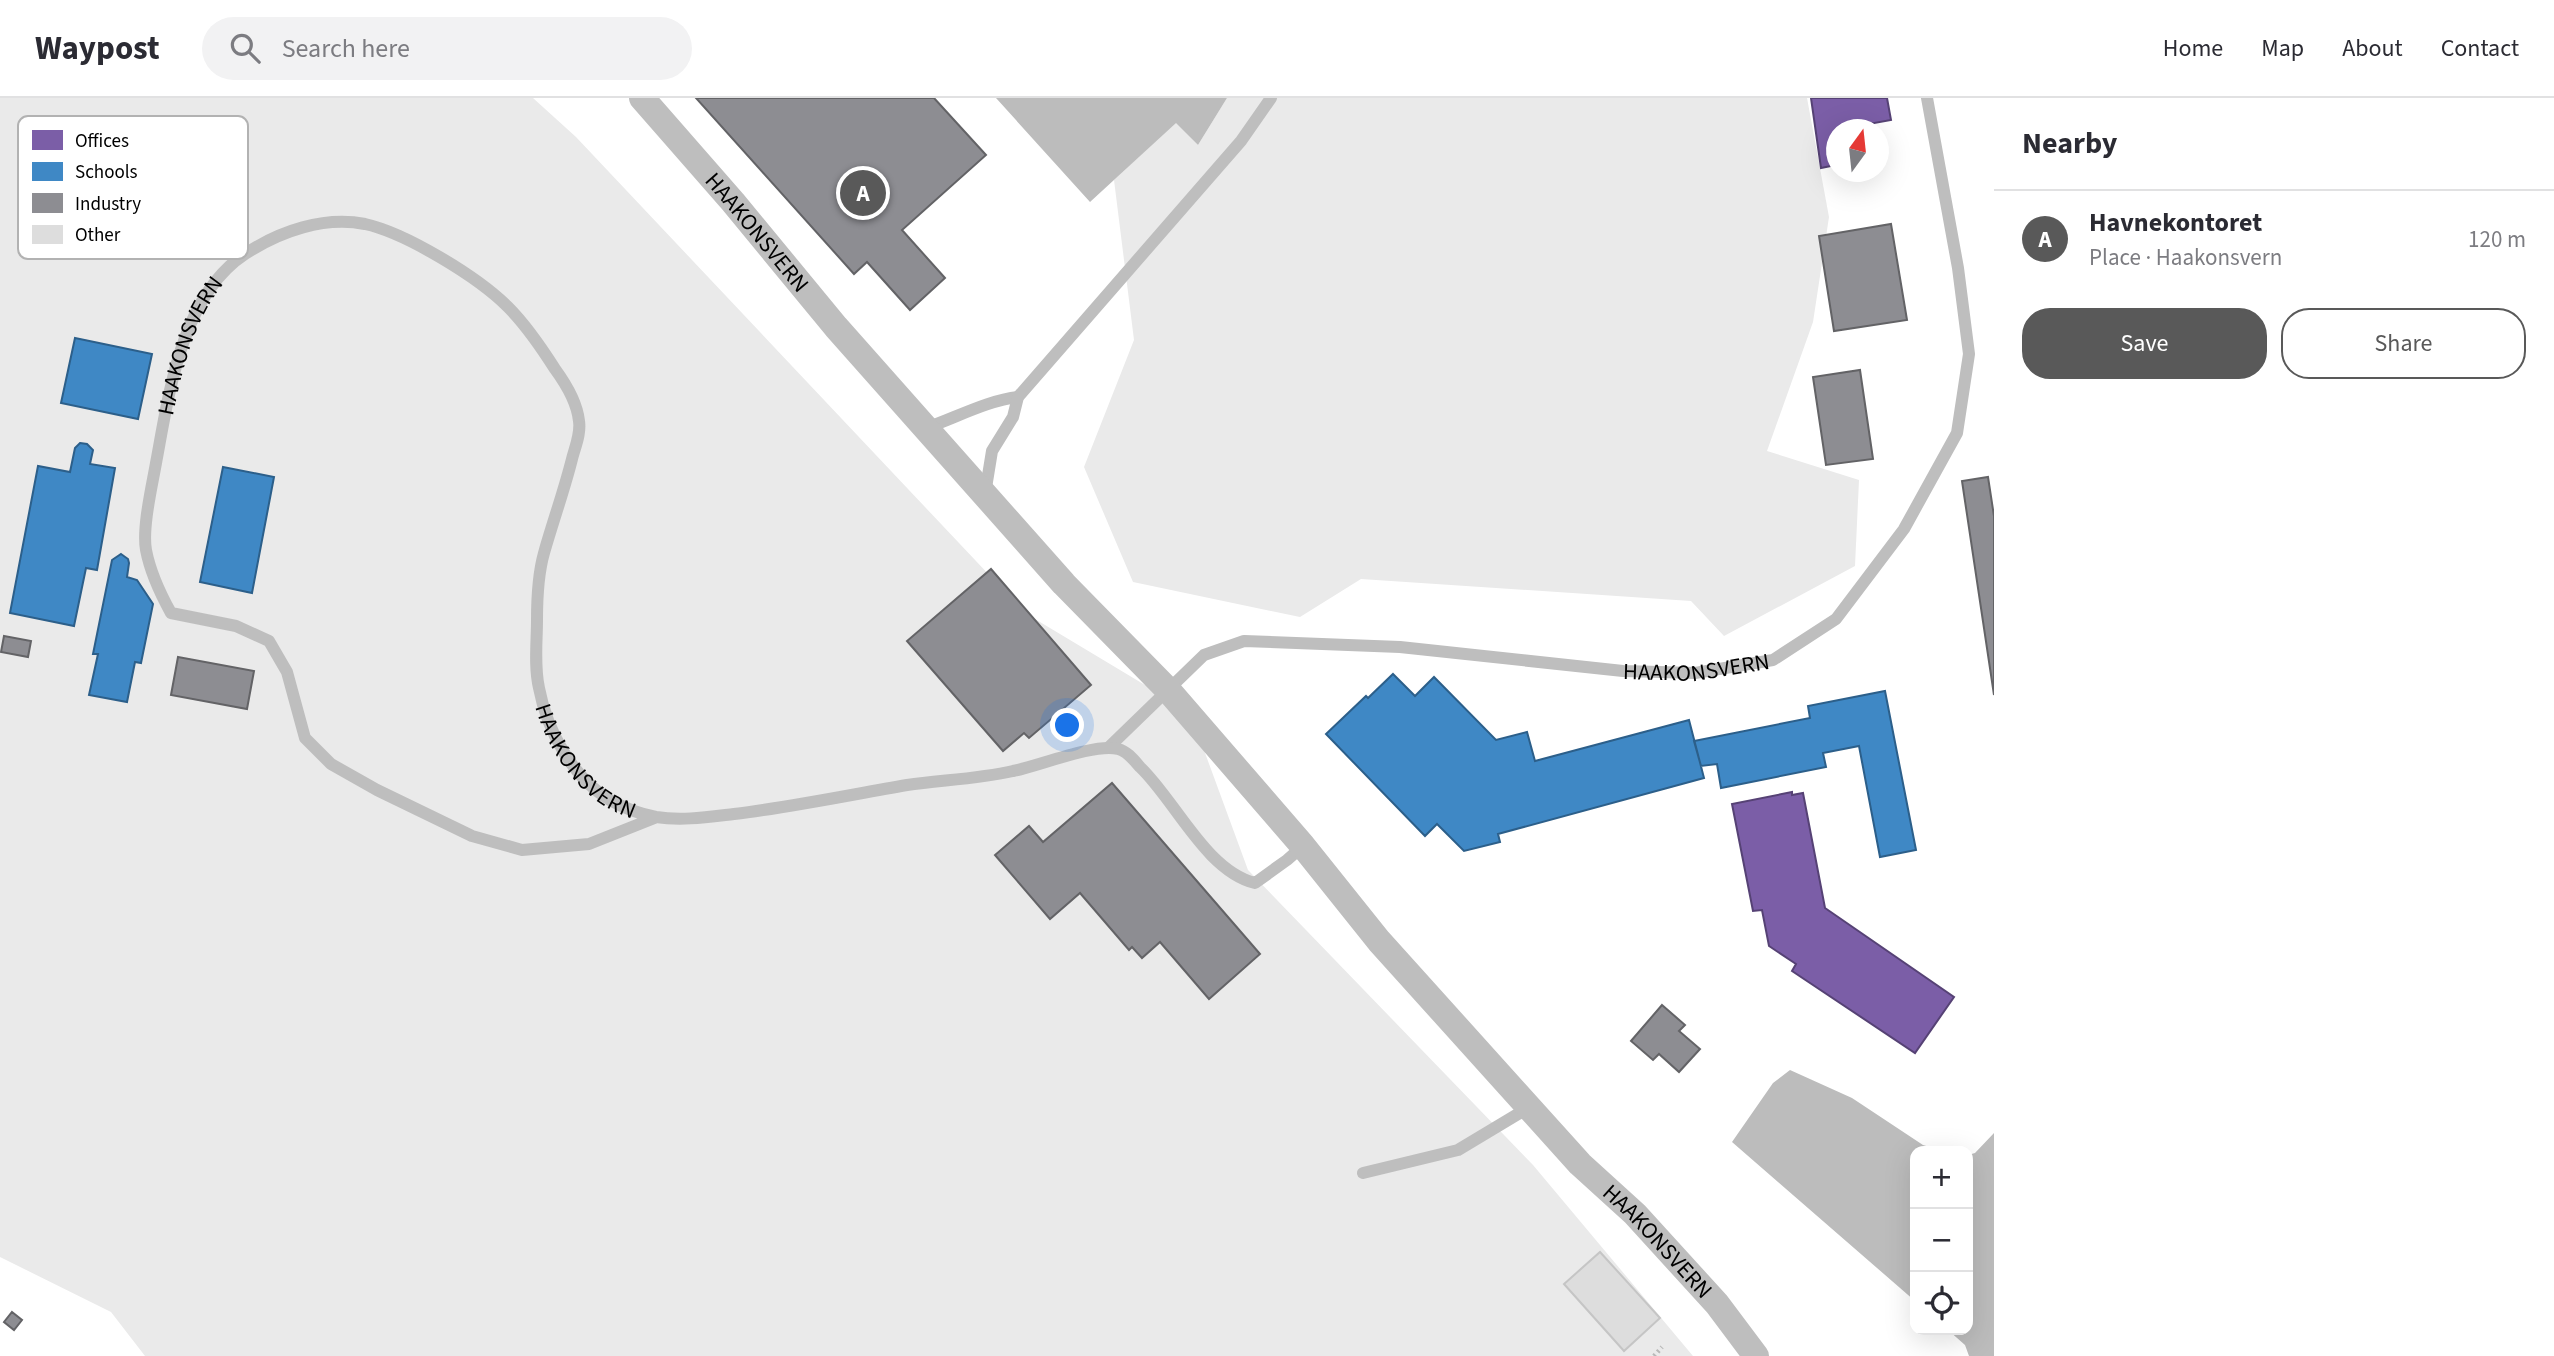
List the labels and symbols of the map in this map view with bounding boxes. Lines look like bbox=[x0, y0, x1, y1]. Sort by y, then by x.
legend bbox=[18, 116, 248, 259]
north arrow bbox=[1826, 119, 1889, 182]
text: Offices bbox=[75, 128, 129, 155]
text: Schools bbox=[75, 159, 138, 186]
street label: HAAKONSVERN bbox=[698, 165, 817, 299]
pin: A bbox=[840, 167, 886, 219]
text: Industry bbox=[75, 191, 141, 218]
text: Other bbox=[75, 222, 121, 249]
street label: HAAKONSVERN bbox=[149, 269, 231, 418]
street label: HAAKONSVERN bbox=[1623, 644, 1772, 690]
street label: HAAKONSVERN bbox=[527, 699, 641, 827]
your location bbox=[1050, 708, 1084, 742]
street label: HAAKONSVERN bbox=[1596, 1176, 1721, 1306]

